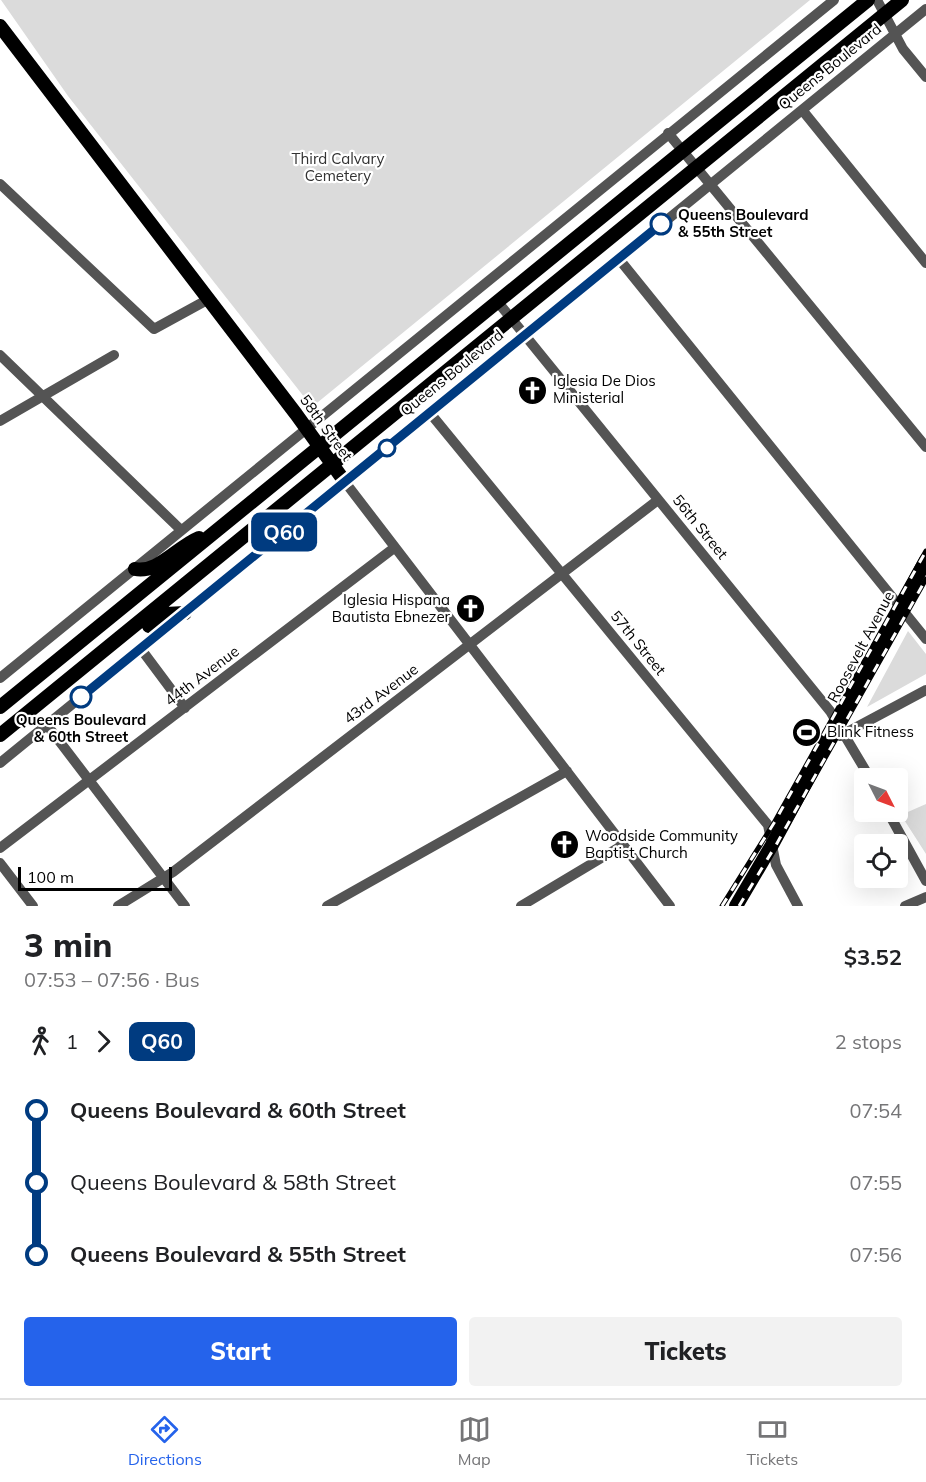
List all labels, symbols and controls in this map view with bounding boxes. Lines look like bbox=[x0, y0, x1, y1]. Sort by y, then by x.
street label: Queens Boulevard bbox=[774, 19, 885, 114]
park label: Third Calvary Cemetery bbox=[292, 149, 385, 185]
place label: Queens Boulevard & 55th Street bbox=[678, 205, 808, 241]
marker: Queens Boulevard & 55th Street bbox=[650, 213, 672, 235]
street label: Queens Boulevard bbox=[396, 325, 507, 420]
place label: Iglesia De Dios Ministerial bbox=[553, 371, 656, 407]
church icon: Iglesia De Dios Ministerial bbox=[516, 374, 548, 406]
street label: 58th Street bbox=[296, 391, 357, 465]
unlabelled marker bbox=[378, 439, 396, 457]
street label: 56th Street bbox=[669, 491, 732, 563]
line badge: Q60 bbox=[250, 512, 318, 552]
text: Q60 bbox=[263, 519, 305, 545]
street label: Roosevelt Avenue bbox=[823, 588, 898, 706]
place label: Iglesia Hispana Bautista Ebnezer bbox=[332, 590, 451, 626]
church icon: Iglesia Hispana Bautista Ebnezer bbox=[455, 593, 487, 625]
street label: 57th Street bbox=[607, 607, 670, 679]
street label: 44th Avenue bbox=[161, 641, 243, 710]
street label: 43rd Avenue bbox=[340, 659, 422, 728]
marker: Queens Boulevard & 60th Street bbox=[70, 686, 92, 708]
place label: Queens Boulevard & 60th Street bbox=[16, 710, 146, 746]
sports icon: Blink Fitness bbox=[790, 716, 822, 748]
place label: Blink Fitness bbox=[827, 722, 914, 741]
north arrow bbox=[854, 768, 908, 822]
map controls bbox=[854, 768, 908, 888]
place label: Woodside Community Baptist Church bbox=[585, 826, 738, 862]
church icon: Woodside Community Baptist Church bbox=[548, 829, 580, 861]
button: locate bbox=[854, 834, 908, 888]
scale bar bbox=[18, 864, 172, 892]
text: 100 m bbox=[27, 867, 74, 887]
text: 3 min bbox=[24, 924, 112, 965]
text: $3.52 bbox=[844, 943, 902, 971]
text: 07:53 – 07:56 · Bus bbox=[24, 967, 200, 992]
icon: walk bbox=[24, 1025, 57, 1058]
icon: forward bbox=[87, 1025, 120, 1058]
text: Q60 bbox=[141, 1028, 183, 1054]
text: 1 bbox=[66, 1029, 78, 1054]
text: 2 stops bbox=[835, 1029, 902, 1054]
text: Queens Boulevard & 60th Street bbox=[70, 1096, 406, 1124]
text: 07:54 bbox=[849, 1098, 902, 1123]
text: Queens Boulevard & 58th Street bbox=[70, 1168, 396, 1196]
text: 07:55 bbox=[849, 1170, 902, 1195]
text: Queens Boulevard & 55th Street bbox=[70, 1240, 406, 1268]
text: 07:56 bbox=[849, 1242, 902, 1267]
button: Start bbox=[24, 1317, 457, 1386]
button: Tickets bbox=[469, 1317, 902, 1386]
tab: Directions bbox=[128, 1413, 202, 1469]
tab: Map bbox=[458, 1413, 491, 1469]
tab: Tickets bbox=[746, 1413, 798, 1469]

